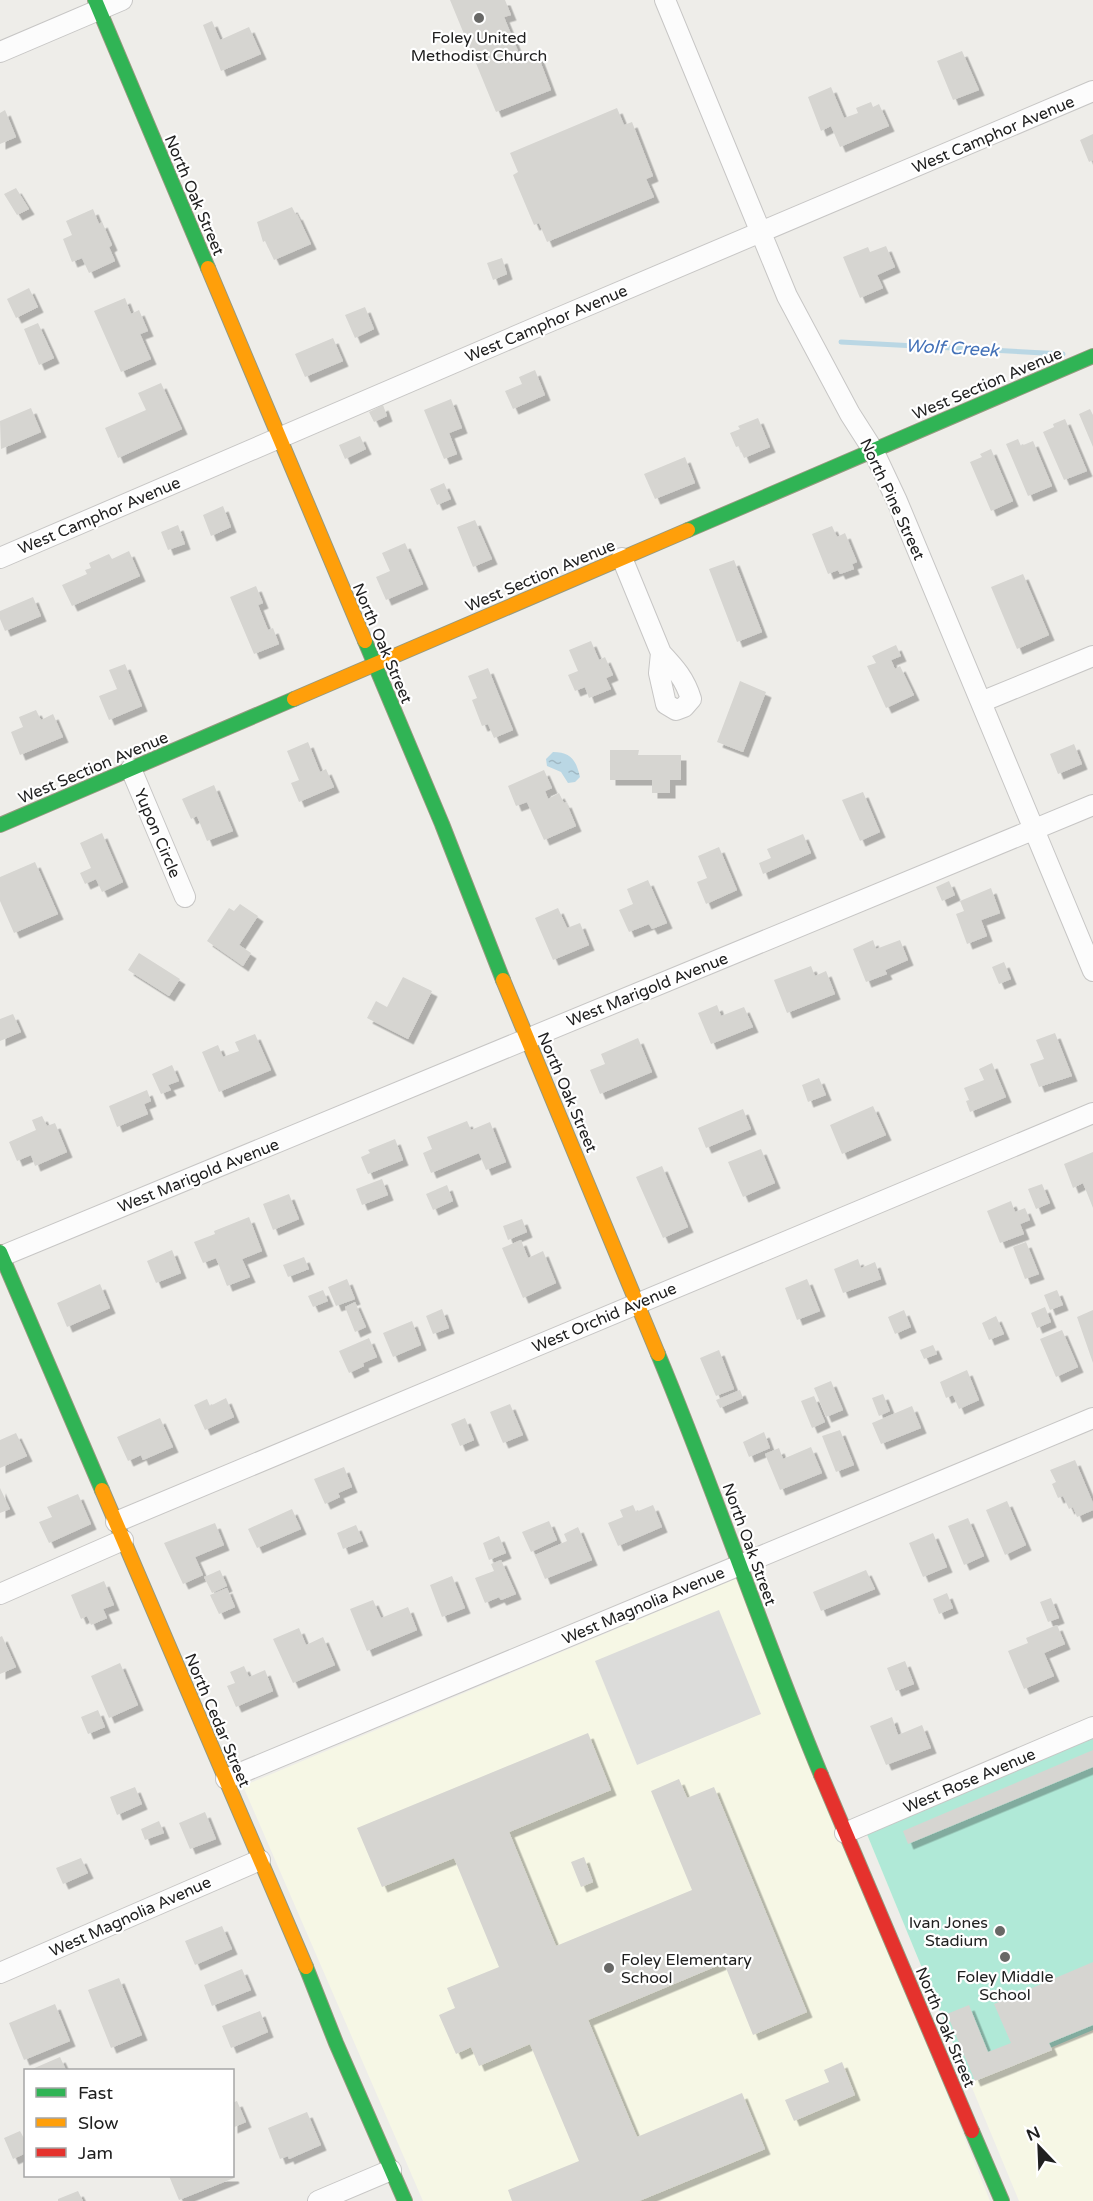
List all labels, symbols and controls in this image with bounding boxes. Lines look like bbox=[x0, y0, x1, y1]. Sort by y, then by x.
marker: Foley United Methodist Church bbox=[472, 11, 486, 25]
place label: Foley United Methodist Church bbox=[411, 28, 547, 66]
street label: West Camphor Avenue bbox=[909, 92, 1078, 178]
street label: North Oak Street bbox=[160, 132, 228, 259]
street label: West Camphor Avenue bbox=[462, 281, 631, 367]
water label: Wolf Creek bbox=[905, 335, 1000, 361]
street label: West Section Avenue bbox=[909, 343, 1065, 425]
street label: North Pine Street bbox=[855, 435, 929, 563]
street label: West Camphor Avenue bbox=[15, 473, 184, 559]
street label: West Section Avenue bbox=[462, 535, 618, 617]
street label: North Oak Street bbox=[348, 580, 416, 707]
street label: West Section Avenue bbox=[15, 727, 171, 809]
street label: Yupon Circle bbox=[129, 786, 185, 881]
street label: West Marigold Avenue bbox=[564, 948, 731, 1031]
street label: North Oak Street bbox=[533, 1029, 601, 1156]
street label: West Marigold Avenue bbox=[115, 1134, 282, 1217]
street label: West Orchid Avenue bbox=[529, 1278, 680, 1357]
street label: North Oak Street bbox=[718, 1480, 781, 1608]
street label: West Magnolia Avenue bbox=[559, 1563, 728, 1649]
street label: North Cedar Street bbox=[180, 1650, 254, 1790]
street label: West Rose Avenue bbox=[900, 1744, 1039, 1818]
street label: West Magnolia Avenue bbox=[46, 1872, 214, 1962]
place label: Ivan Jones Stadium bbox=[909, 1913, 988, 1951]
marker: Ivan Jones Stadium bbox=[993, 1924, 1007, 1938]
place label: Foley Elementary School bbox=[621, 1950, 752, 1988]
marker: Foley Middle School bbox=[998, 1950, 1012, 1964]
marker: Foley Elementary School bbox=[602, 1961, 616, 1975]
street label: North Oak Street bbox=[911, 1964, 979, 2091]
place label: Foley Middle School bbox=[956, 1967, 1054, 2005]
legend bbox=[24, 2069, 234, 2177]
text: Fast bbox=[78, 2082, 113, 2104]
text: Slow bbox=[78, 2112, 119, 2134]
north arrow bbox=[1009, 2117, 1069, 2177]
text: N bbox=[1024, 2122, 1043, 2146]
text: Jam bbox=[78, 2142, 113, 2164]

